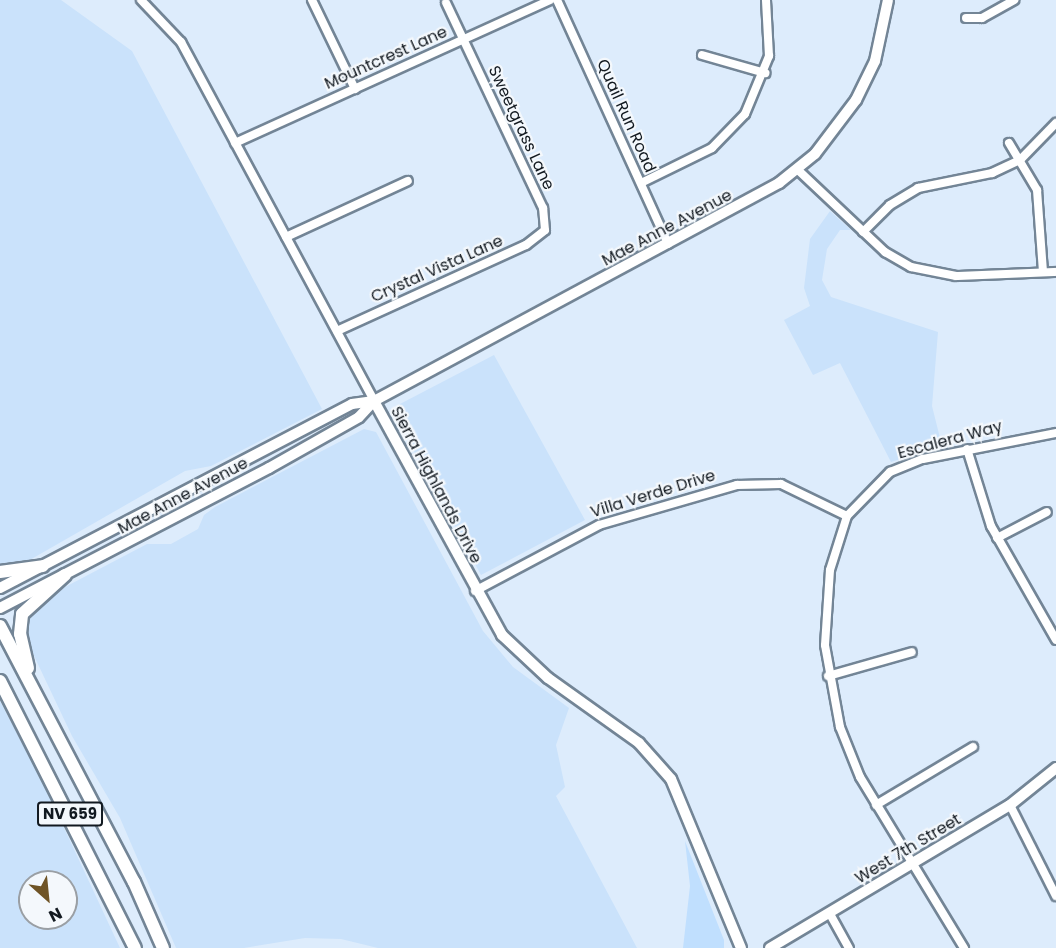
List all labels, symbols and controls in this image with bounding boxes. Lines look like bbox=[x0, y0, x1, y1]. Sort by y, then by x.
street label: Mountcrest Lane bbox=[322, 22, 450, 94]
street label: Quail Run Road bbox=[592, 56, 660, 176]
street label: Sweetgrass Lane bbox=[484, 63, 558, 193]
street label: Mae Anne Avenue bbox=[599, 186, 735, 270]
street label: Crystal Vista Lane bbox=[368, 231, 506, 307]
street label: Sierra Highlands Drive bbox=[386, 403, 486, 567]
street label: Escalera Way bbox=[896, 417, 1004, 463]
street label: Mae Anne Avenue bbox=[115, 454, 251, 538]
street label: Villa Verde Drive bbox=[588, 466, 718, 522]
road number: NV 659 bbox=[37, 802, 103, 826]
street label: West 7th Street bbox=[852, 810, 964, 888]
north arrow bbox=[18, 870, 78, 930]
text: N bbox=[45, 902, 66, 928]

